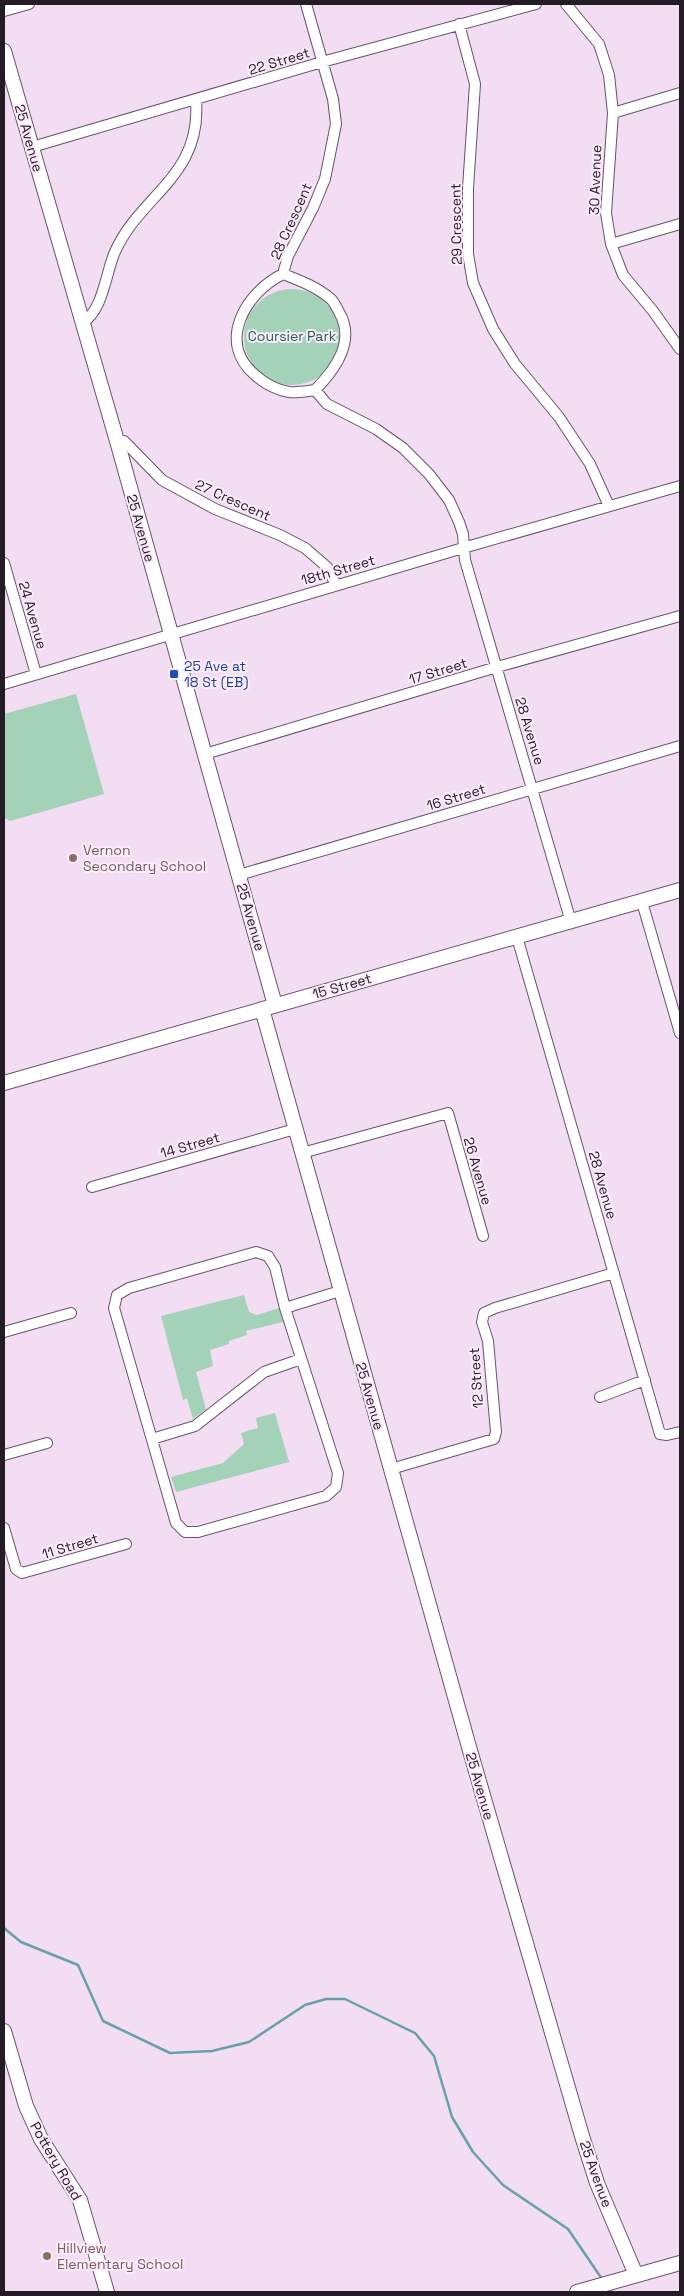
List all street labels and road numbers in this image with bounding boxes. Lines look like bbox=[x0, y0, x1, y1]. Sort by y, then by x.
street label: 22 Street bbox=[246, 43, 312, 79]
street label: 25 Avenue bbox=[11, 102, 47, 174]
street label: 30 Avenue bbox=[585, 145, 605, 215]
street label: 28 Crescent bbox=[266, 180, 316, 262]
street label: 29 Crescent bbox=[446, 183, 466, 265]
street label: 27 Crescent bbox=[192, 475, 274, 525]
street label: 25 Avenue bbox=[123, 492, 159, 564]
street label: 18th Street bbox=[299, 551, 377, 589]
street label: 24 Avenue bbox=[15, 579, 51, 651]
street label: 17 Street bbox=[407, 654, 469, 688]
street label: 28 Avenue bbox=[511, 695, 549, 767]
street label: 16 Street bbox=[424, 780, 488, 814]
street label: 25 Avenue bbox=[233, 881, 269, 953]
street label: 15 Street bbox=[310, 969, 374, 1003]
street label: 14 Street bbox=[158, 1128, 222, 1162]
street label: 26 Avenue bbox=[460, 1135, 496, 1207]
street label: 28 Avenue bbox=[585, 1149, 621, 1221]
street label: 12 Street bbox=[465, 1347, 487, 1409]
street label: 25 Avenue bbox=[352, 1360, 388, 1432]
street label: 11 Street bbox=[40, 1529, 100, 1563]
street label: 25 Avenue bbox=[462, 1750, 498, 1822]
street label: Pottery Road bbox=[26, 2118, 86, 2204]
street label: 25 Avenue bbox=[576, 2138, 616, 2210]

